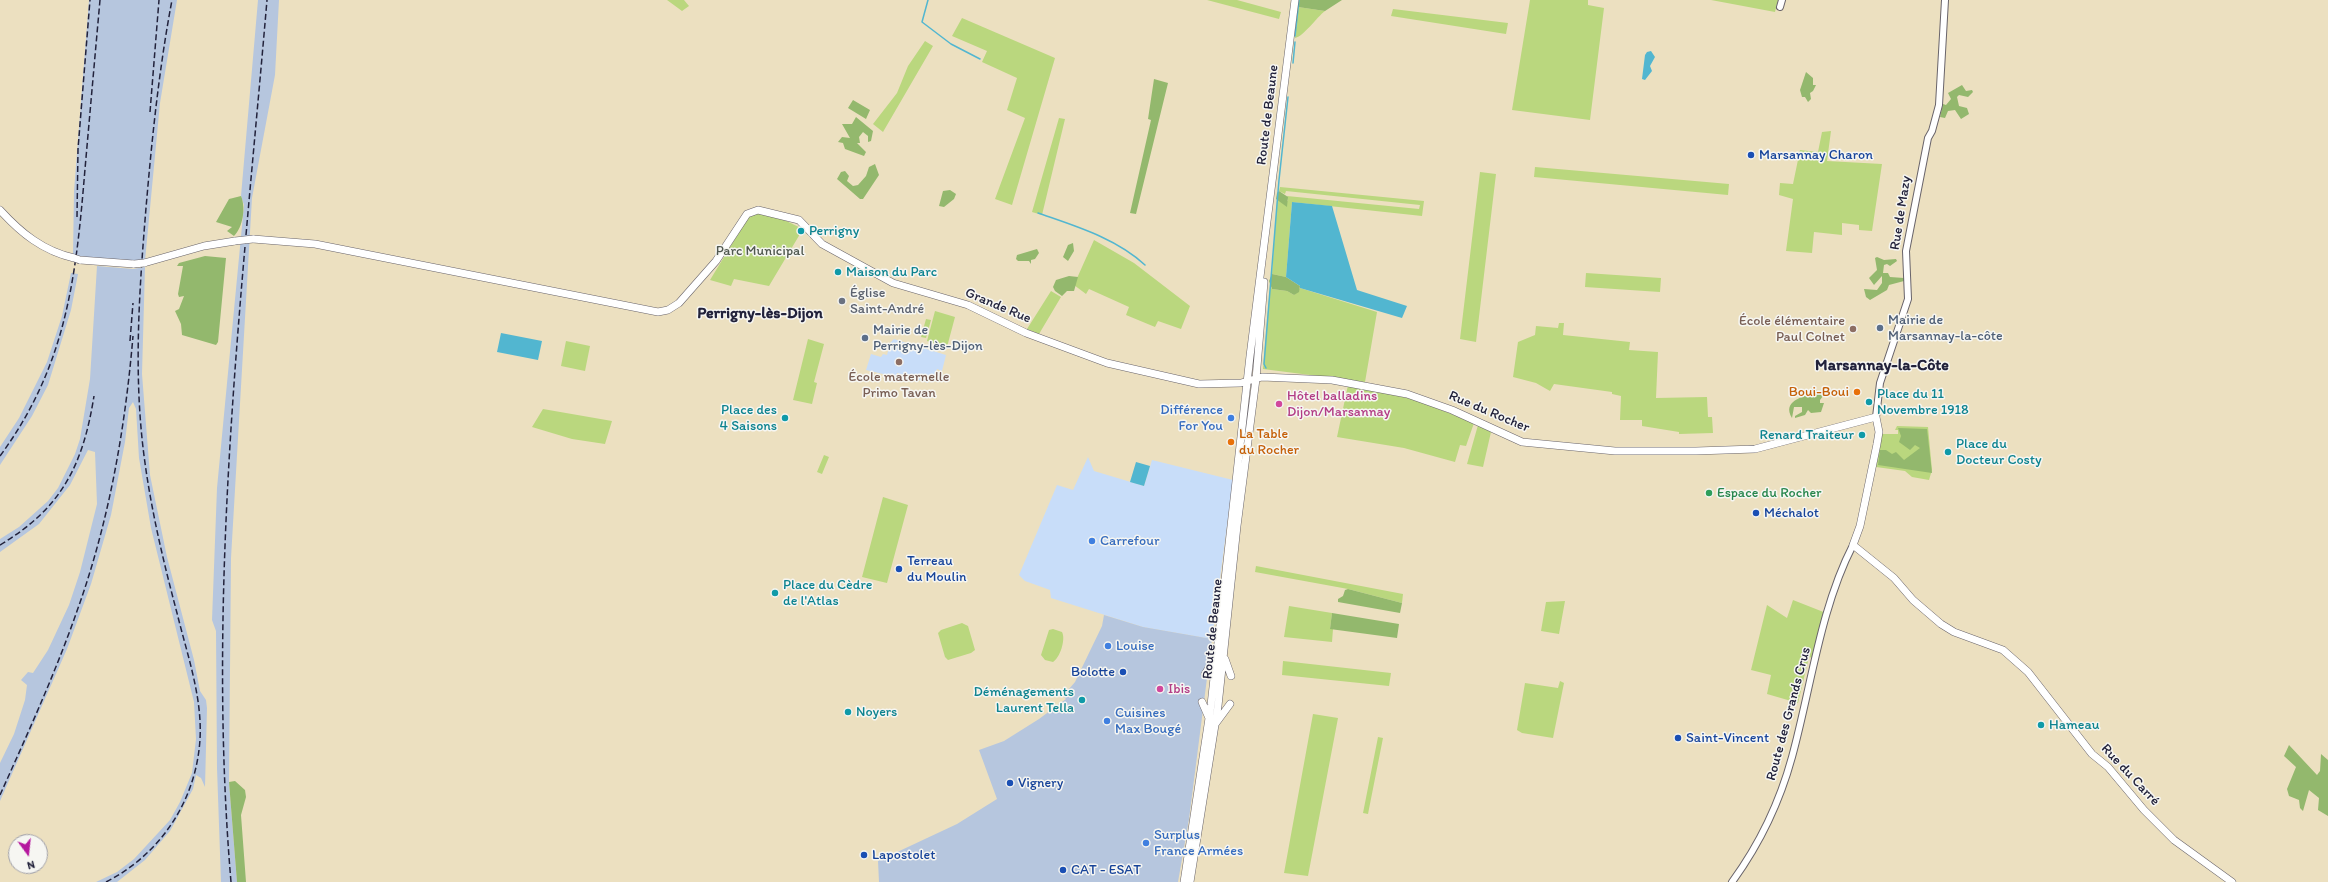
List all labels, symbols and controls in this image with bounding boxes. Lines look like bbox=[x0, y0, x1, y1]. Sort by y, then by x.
street label: Route de Beaune bbox=[1254, 64, 1282, 166]
place label: Marsannay Charon bbox=[1759, 147, 1873, 163]
marker: Marsannay Charon bbox=[1746, 150, 1756, 160]
street label: Rue de Mazy bbox=[1887, 175, 1915, 251]
place label: Perrigny bbox=[809, 223, 859, 239]
marker: Perrigny bbox=[796, 226, 806, 236]
park label: Parc Municipal bbox=[716, 243, 804, 259]
place label: Maison du Parc bbox=[846, 264, 937, 280]
marker: Maison du Parc bbox=[833, 267, 843, 277]
place label: Église Saint-André bbox=[850, 285, 924, 318]
street label: Grande Rue bbox=[962, 285, 1034, 327]
marker: Église Saint-André bbox=[837, 296, 847, 306]
district label: Perrigny-lès-Dijon bbox=[697, 304, 823, 324]
place label: Mairie de Marsannay-la-côte bbox=[1888, 312, 2003, 344]
place label: École élémentaire Paul Colnet bbox=[1739, 313, 1845, 346]
place label: Mairie de Perrigny-lès-Dijon bbox=[873, 322, 983, 354]
marker: Mairie de Marsannay-la-côte bbox=[1875, 323, 1885, 333]
marker: École élémentaire Paul Colnet bbox=[1848, 324, 1858, 334]
marker: Mairie de Perrigny-lès-Dijon bbox=[860, 333, 870, 343]
district label: Marsannay-la-Côte bbox=[1815, 356, 1949, 376]
marker: École maternelle Primo Tavan bbox=[894, 357, 904, 367]
place label: École maternelle Primo Tavan bbox=[849, 369, 949, 402]
place label: Boui-Boui bbox=[1789, 384, 1849, 400]
place label: Place du 11 Novembre 1918 bbox=[1877, 386, 1969, 418]
street label: Rue du Rocher bbox=[1446, 387, 1532, 437]
marker: Boui-Boui bbox=[1852, 387, 1862, 397]
place label: Hôtel balladins Dijon/Marsannay bbox=[1287, 388, 1390, 420]
marker: Place du 11 Novembre 1918 bbox=[1864, 397, 1874, 407]
marker: Hôtel balladins Dijon/Marsannay bbox=[1274, 399, 1284, 409]
place label: Place des 4 Saisons bbox=[720, 402, 777, 434]
place label: Différence For You bbox=[1160, 402, 1223, 434]
marker: Place des 4 Saisons bbox=[780, 413, 790, 423]
marker: Différence For You bbox=[1226, 413, 1236, 423]
place label: La Table du Rocher bbox=[1239, 426, 1299, 458]
place label: Renard Traiteur bbox=[1760, 427, 1854, 443]
marker: Renard Traiteur bbox=[1857, 430, 1867, 440]
place label: Place du Docteur Costy bbox=[1956, 436, 2042, 468]
marker: La Table du Rocher bbox=[1226, 437, 1236, 447]
marker: Place du Docteur Costy bbox=[1943, 447, 1953, 457]
place label: Espace du Rocher bbox=[1717, 485, 1822, 501]
marker: Espace du Rocher bbox=[1704, 488, 1714, 498]
place label: Méchalot bbox=[1764, 505, 1819, 521]
marker: Méchalot bbox=[1751, 508, 1761, 518]
place label: Carrefour bbox=[1100, 533, 1159, 549]
marker: Carrefour bbox=[1087, 536, 1097, 546]
place label: Terreau du Moulin bbox=[907, 553, 966, 586]
marker: Terreau du Moulin bbox=[894, 564, 904, 574]
place label: Place du Cèdre de l'Atlas bbox=[783, 577, 872, 610]
street label: Route de Beaune bbox=[1199, 578, 1227, 680]
marker: Place du Cèdre de l'Atlas bbox=[770, 588, 780, 598]
place label: Louise bbox=[1116, 638, 1154, 654]
marker: Louise bbox=[1103, 641, 1113, 651]
street label: Route des Grands Crus bbox=[1763, 645, 1815, 783]
place label: Bolotte bbox=[1071, 664, 1115, 680]
marker: Bolotte bbox=[1118, 667, 1128, 677]
place label: Ibis bbox=[1168, 681, 1190, 697]
place label: Déménagements Laurent Tella bbox=[974, 684, 1074, 716]
marker: Ibis bbox=[1155, 684, 1165, 694]
marker: Déménagements Laurent Tella bbox=[1077, 695, 1087, 705]
place label: Noyers bbox=[856, 704, 897, 720]
place label: Cuisines Max Bougé bbox=[1115, 705, 1181, 738]
marker: Noyers bbox=[843, 707, 853, 717]
marker: Cuisines Max Bougé bbox=[1102, 716, 1112, 726]
place label: Hameau bbox=[2049, 717, 2099, 733]
marker: Hameau bbox=[2036, 720, 2046, 730]
place label: Saint-Vincent bbox=[1686, 730, 1769, 746]
marker: Saint-Vincent bbox=[1673, 733, 1683, 743]
street label: Rue du Carré bbox=[2097, 741, 2163, 809]
place label: Vignery bbox=[1018, 775, 1063, 791]
marker: Vignery bbox=[1005, 778, 1015, 788]
place label: Surplus France Armées bbox=[1154, 827, 1243, 860]
north arrow bbox=[8, 834, 48, 874]
marker: Surplus France Armées bbox=[1141, 838, 1151, 848]
place label: Lapostolet bbox=[872, 847, 935, 863]
marker: Lapostolet bbox=[859, 850, 869, 860]
text: N bbox=[26, 858, 36, 872]
place label: CAT - ESAT bbox=[1071, 862, 1141, 878]
marker: CAT - ESAT bbox=[1058, 865, 1068, 875]

